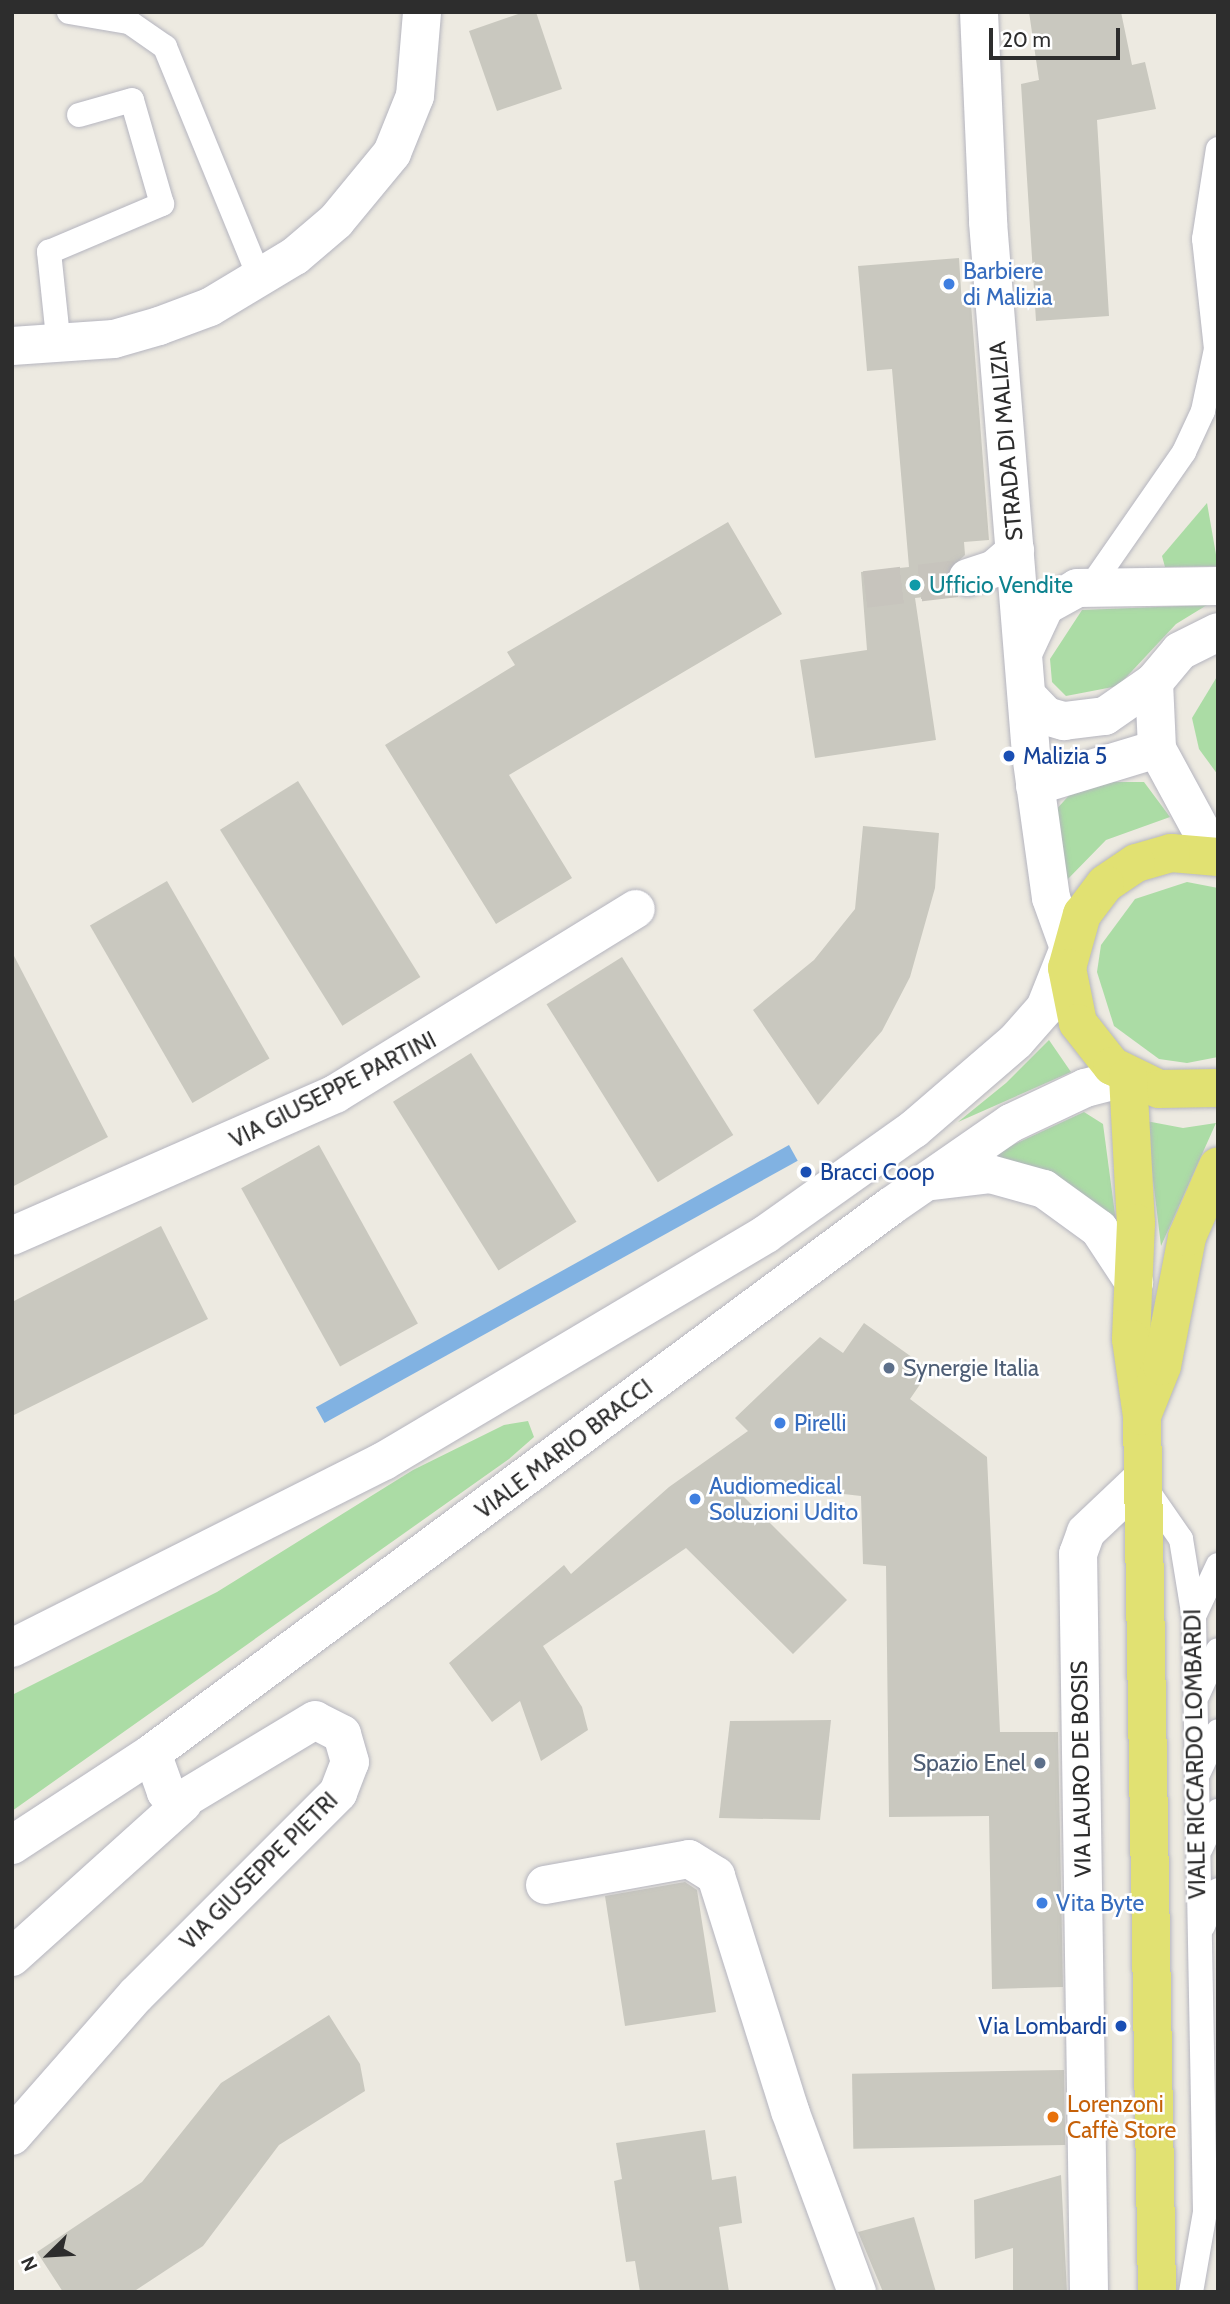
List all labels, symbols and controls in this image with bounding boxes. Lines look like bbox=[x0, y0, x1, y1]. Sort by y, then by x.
scale bar bbox=[992, 14, 1123, 58]
text: 20 m bbox=[1002, 27, 1051, 52]
place label: Barbiere di Malizia bbox=[963, 257, 1052, 311]
marker: Barbiere di Malizia bbox=[941, 276, 957, 292]
street label: STRADA DI MALIZIA bbox=[984, 340, 1028, 542]
place label: Ufficio Vendite bbox=[929, 571, 1073, 599]
marker: Ufficio Vendite bbox=[907, 577, 923, 593]
place label: Malizia 5 bbox=[1023, 742, 1107, 770]
marker: Malizia 5 bbox=[1001, 748, 1017, 764]
street label: VIA GIUSEPPE PARTINI bbox=[225, 1026, 441, 1154]
place label: Bracci Coop bbox=[820, 1158, 934, 1186]
marker: Bracci Coop bbox=[798, 1164, 814, 1180]
place label: Synergie Italia bbox=[903, 1354, 1039, 1382]
marker: Synergie Italia bbox=[881, 1360, 897, 1376]
street label: VIALE MARIO BRACCI bbox=[470, 1373, 658, 1525]
place label: Pirelli bbox=[794, 1409, 846, 1437]
marker: Pirelli bbox=[772, 1415, 788, 1431]
place label: Audiomedical Soluzioni Udito bbox=[709, 1472, 858, 1526]
marker: Audiomedical Soluzioni Udito bbox=[687, 1491, 703, 1507]
street label: VIALE RICCARDO LOMBARDI bbox=[1179, 1609, 1211, 1899]
street label: VIA LAURO DE BOSIS bbox=[1065, 1660, 1097, 1878]
place label: Spazio Enel bbox=[913, 1749, 1026, 1777]
marker: Spazio Enel bbox=[1032, 1755, 1048, 1771]
street label: VIA GIUSEPPE PIETRI bbox=[175, 1787, 343, 1955]
place label: Vita Byte bbox=[1056, 1889, 1144, 1917]
marker: Vita Byte bbox=[1034, 1895, 1050, 1911]
place label: Via Lombardi bbox=[978, 2012, 1107, 2040]
marker: Via Lombardi bbox=[1113, 2018, 1129, 2034]
place label: Lorenzoni Caffè Store bbox=[1067, 2090, 1176, 2144]
marker: Lorenzoni Caffè Store bbox=[1045, 2109, 1061, 2125]
north arrow bbox=[14, 2220, 84, 2290]
text: N bbox=[16, 2253, 43, 2275]

